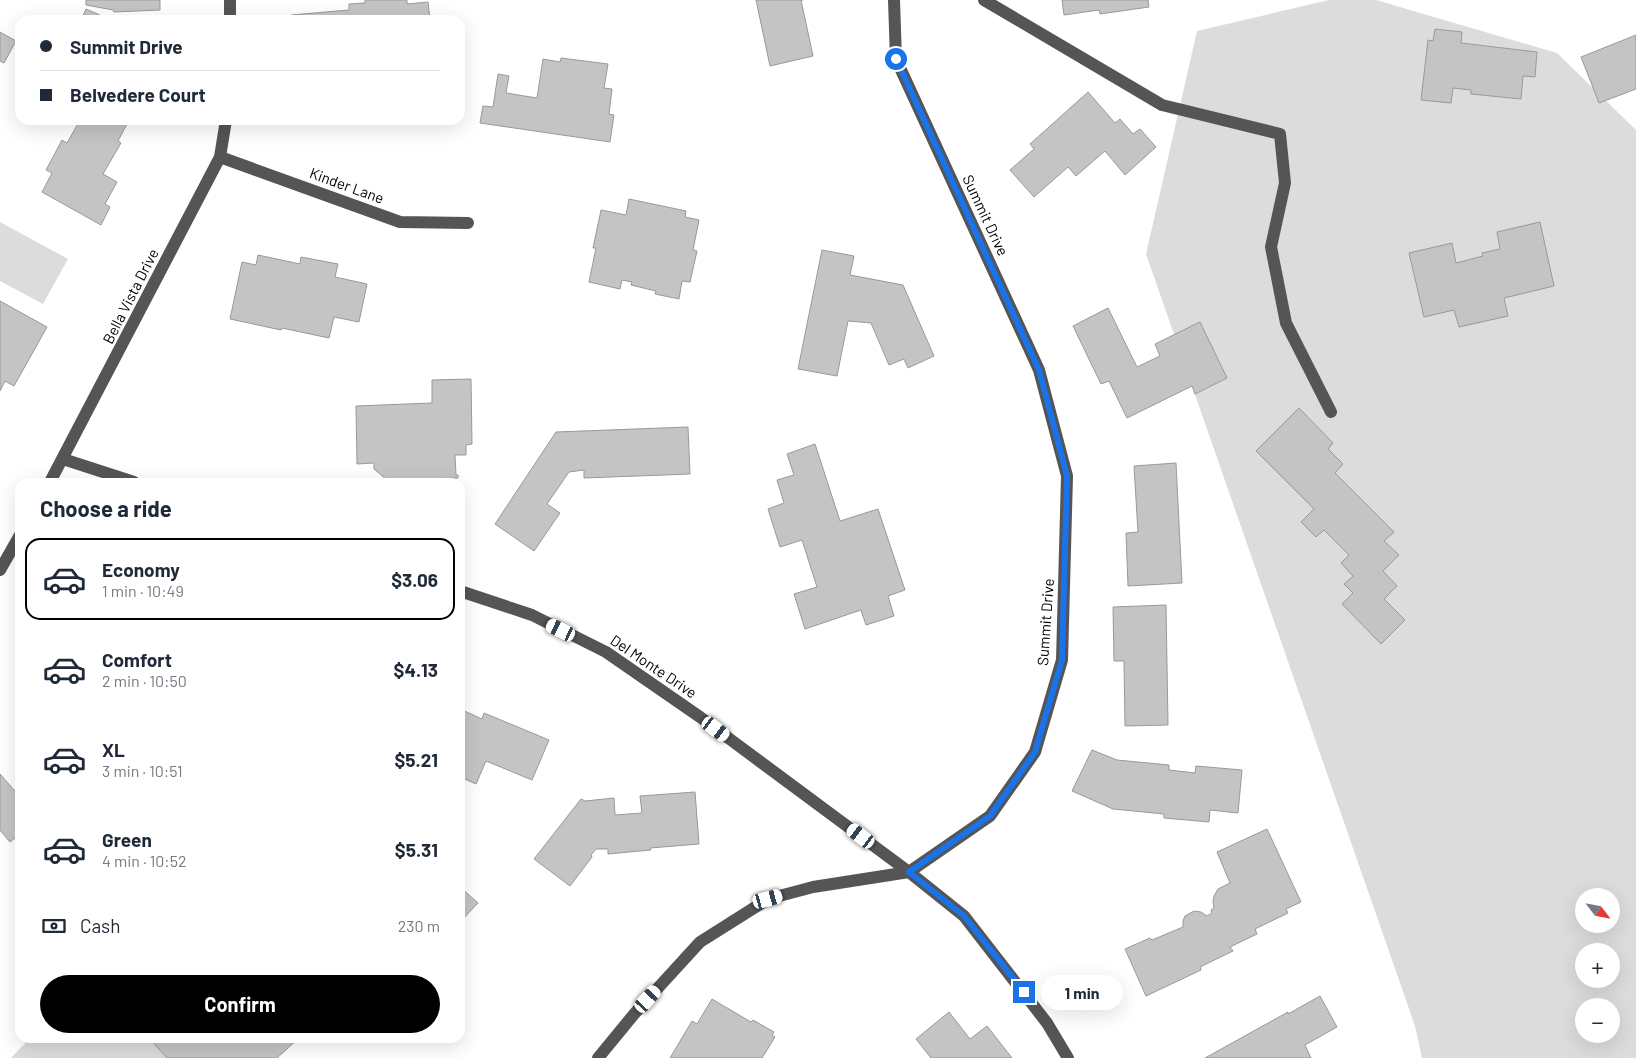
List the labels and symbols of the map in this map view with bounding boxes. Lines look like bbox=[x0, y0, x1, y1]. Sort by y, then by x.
route start bbox=[885, 48, 907, 70]
street label: Kinder Lane bbox=[307, 163, 387, 207]
street label: Summit Drive bbox=[959, 172, 1013, 258]
street label: Bella Vista Drive bbox=[98, 245, 162, 347]
street label: Summit Drive bbox=[1033, 578, 1057, 666]
car bbox=[544, 617, 577, 643]
street label: Del Monte Drive bbox=[607, 630, 701, 702]
car bbox=[699, 714, 732, 744]
car bbox=[844, 821, 877, 851]
car bbox=[751, 888, 784, 910]
north arrow bbox=[1575, 888, 1620, 932]
callout: 1 min bbox=[1042, 974, 1124, 1010]
route end bbox=[1013, 981, 1035, 1003]
car bbox=[632, 983, 663, 1015]

